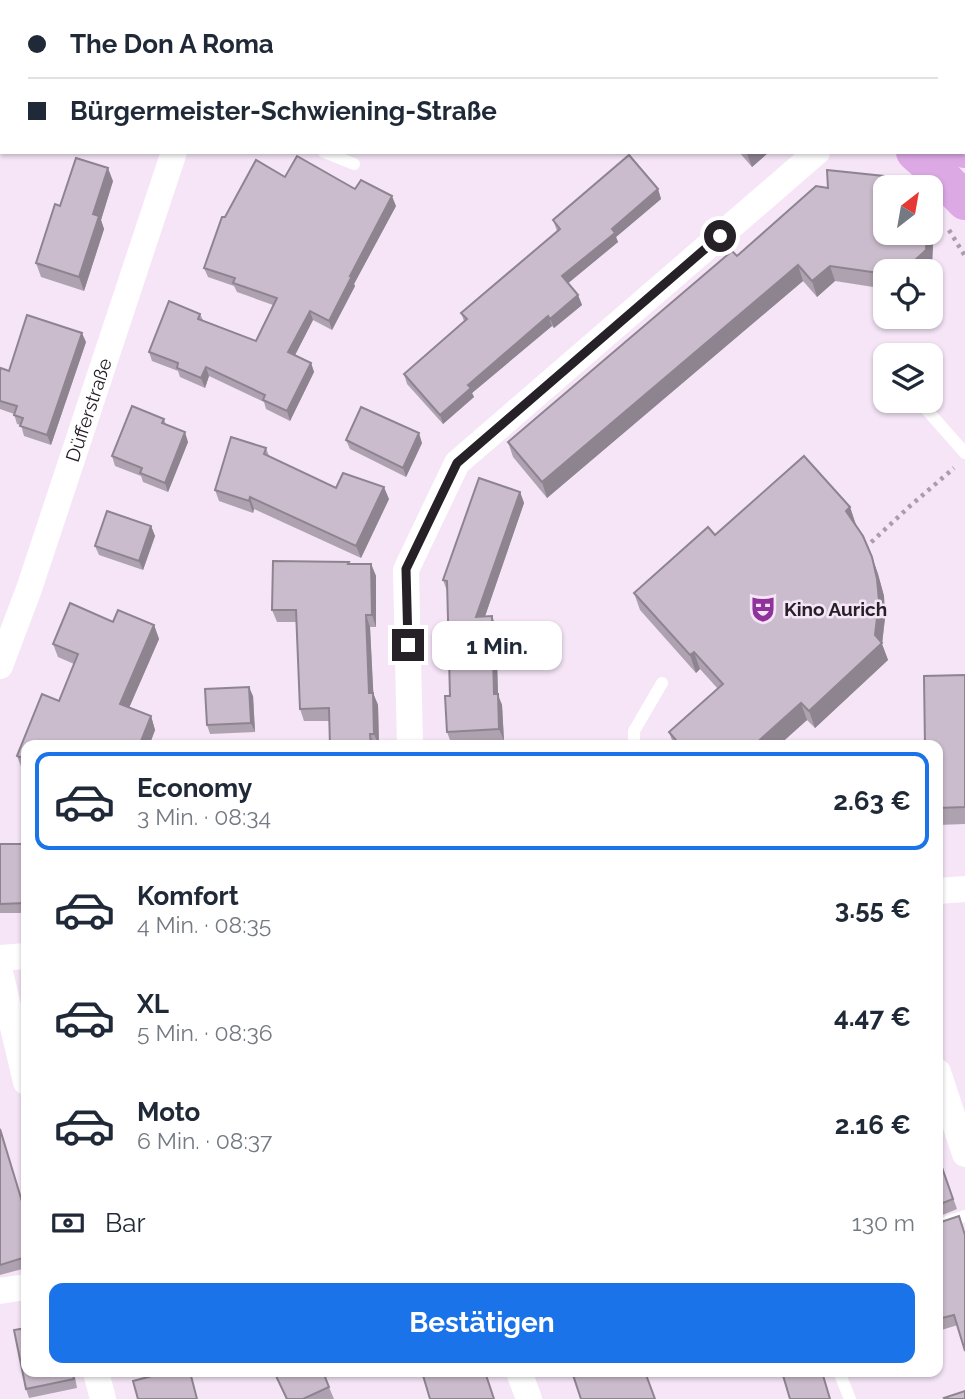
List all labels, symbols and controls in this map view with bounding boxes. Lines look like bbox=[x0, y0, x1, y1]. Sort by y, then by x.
text: The Don A Roma bbox=[70, 29, 274, 59]
text: Bürgermeister-Schwiening-Straße bbox=[70, 96, 497, 126]
north arrow bbox=[873, 175, 943, 245]
map controls bbox=[873, 175, 943, 413]
route start bbox=[704, 220, 736, 252]
button: locate bbox=[873, 259, 943, 329]
button: layers bbox=[873, 343, 943, 413]
street label: Düfferstraße bbox=[61, 355, 116, 464]
theatre icon: Kino Aurich bbox=[748, 594, 778, 624]
place label: Kino Aurich bbox=[784, 598, 887, 620]
callout: 1 Min. bbox=[432, 620, 562, 670]
route end bbox=[392, 629, 424, 661]
text: 1 Min. bbox=[466, 632, 528, 659]
icon: car bbox=[53, 770, 116, 833]
text: Economy bbox=[137, 773, 252, 803]
text: 2.63 € bbox=[833, 786, 911, 816]
text: 3 Min. · 08:34 bbox=[137, 803, 271, 830]
icon: car bbox=[53, 878, 116, 941]
text: Komfort bbox=[137, 881, 239, 911]
text: 3.55 € bbox=[835, 894, 911, 924]
text: 4 Min. · 08:35 bbox=[137, 911, 271, 938]
icon: car bbox=[53, 986, 116, 1049]
text: XL bbox=[137, 989, 169, 1019]
text: 4.47 € bbox=[834, 1002, 911, 1032]
text: 5 Min. · 08:36 bbox=[137, 1019, 273, 1046]
icon: car bbox=[53, 1094, 116, 1157]
text: Moto bbox=[137, 1097, 200, 1127]
text: 2.16 € bbox=[835, 1110, 911, 1140]
text: 6 Min. · 08:37 bbox=[137, 1127, 272, 1154]
icon: cash bbox=[49, 1204, 87, 1242]
text: Bar bbox=[105, 1208, 146, 1238]
text: 130 m bbox=[852, 1209, 915, 1236]
button: Bestätigen bbox=[49, 1283, 915, 1363]

